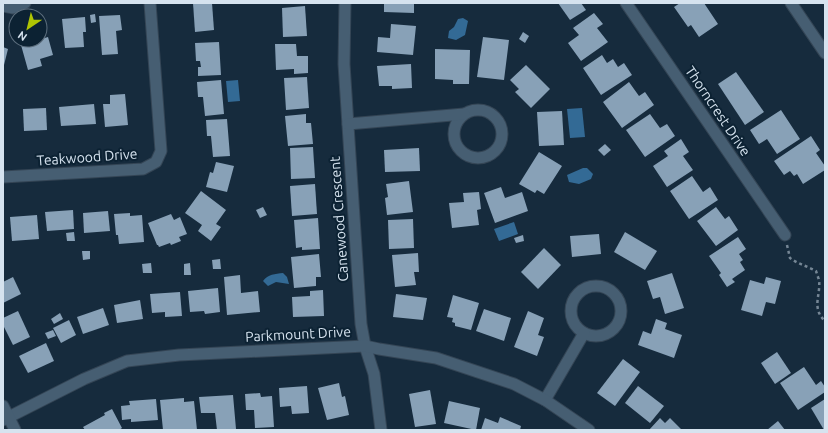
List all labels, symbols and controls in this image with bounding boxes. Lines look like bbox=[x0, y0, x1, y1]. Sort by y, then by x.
north arrow bbox=[8, 8, 48, 48]
text: N bbox=[15, 29, 29, 43]
street label: Thorncrest Drive bbox=[682, 63, 754, 159]
street label: Teakwood Drive bbox=[36, 146, 138, 168]
street label: Canewood Crescent bbox=[327, 155, 351, 282]
street label: Parkmount Drive bbox=[245, 323, 351, 345]

